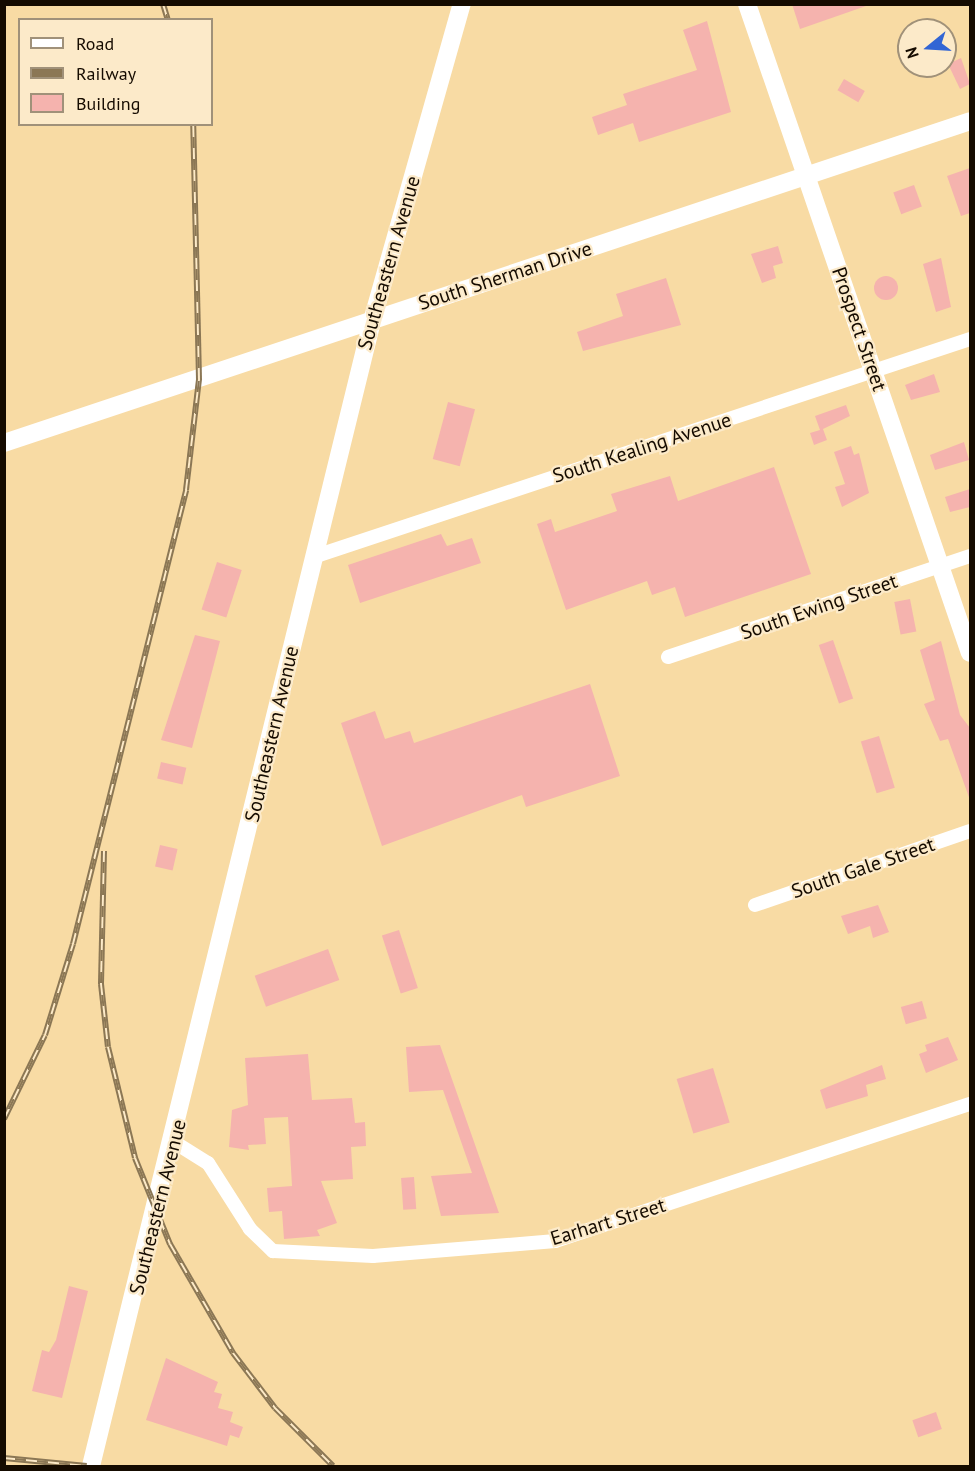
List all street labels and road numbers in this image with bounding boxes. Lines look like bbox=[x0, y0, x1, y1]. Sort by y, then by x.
street label: Southeastern Avenue bbox=[353, 173, 425, 353]
street label: South Sherman Drive bbox=[415, 237, 595, 315]
street label: Prospect Street bbox=[827, 264, 891, 394]
street label: South Kealing Avenue bbox=[549, 408, 735, 488]
street label: South Ewing Street bbox=[738, 569, 900, 645]
street label: Southeastern Avenue bbox=[240, 643, 304, 825]
street label: South Gale Street bbox=[788, 832, 938, 904]
street label: Southeastern Avenue bbox=[125, 1116, 191, 1298]
street label: Earhart Street bbox=[548, 1193, 668, 1251]

